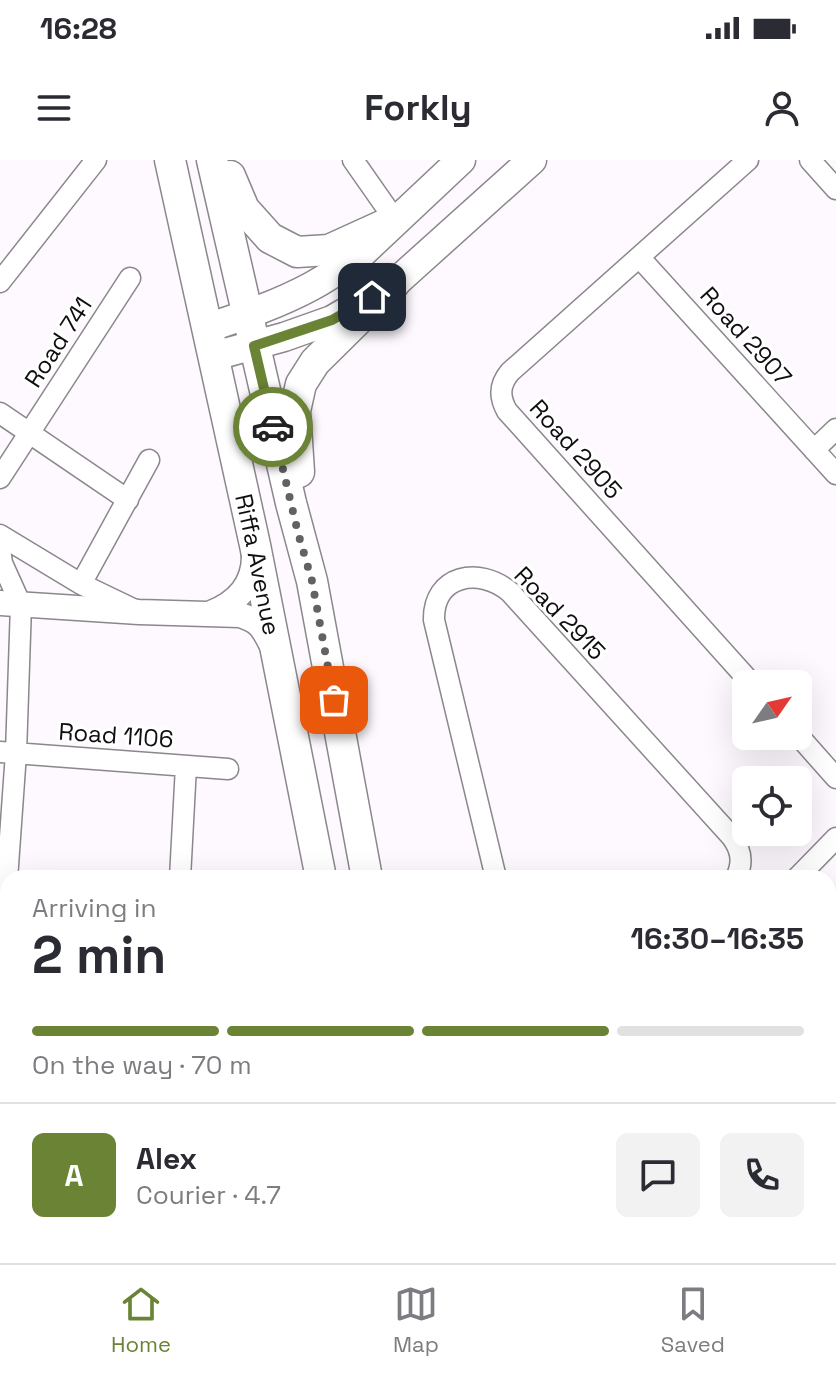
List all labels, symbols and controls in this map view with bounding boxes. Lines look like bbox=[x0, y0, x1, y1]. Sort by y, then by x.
text: 16:28 bbox=[40, 9, 117, 48]
text: Forkly bbox=[364, 85, 472, 131]
icon: menu bbox=[32, 86, 76, 130]
icon: person bbox=[760, 86, 804, 130]
pin bbox=[338, 263, 406, 331]
icon: home bbox=[350, 275, 394, 319]
street label: Road 2907 bbox=[693, 280, 799, 392]
street label: Road 741 bbox=[17, 291, 99, 393]
courier bbox=[233, 387, 313, 467]
street label: Road 2905 bbox=[523, 393, 629, 505]
icon: car bbox=[251, 405, 295, 449]
street label: Riffa Avenue bbox=[229, 491, 288, 638]
street label: Road 2915 bbox=[508, 560, 612, 666]
pin bbox=[300, 666, 368, 734]
north arrow bbox=[732, 670, 812, 750]
map controls bbox=[732, 670, 812, 846]
icon: bag bbox=[312, 678, 356, 722]
street label: Road 1106 bbox=[57, 716, 175, 754]
button: locate bbox=[732, 766, 812, 846]
text: Arriving in bbox=[32, 891, 156, 925]
text: 16:30–16:35 bbox=[630, 919, 804, 958]
text: 2 min bbox=[32, 922, 166, 988]
text: On the way · 70 m bbox=[32, 1048, 252, 1082]
button: chat bbox=[616, 1133, 700, 1217]
button: phone bbox=[720, 1133, 804, 1217]
text: Alex bbox=[136, 1139, 197, 1178]
text: A bbox=[64, 1156, 84, 1195]
text: Courier · 4.7 bbox=[136, 1178, 281, 1212]
tab: Home bbox=[111, 1282, 171, 1358]
tab: Map bbox=[393, 1282, 439, 1358]
tab: Saved bbox=[661, 1282, 725, 1358]

